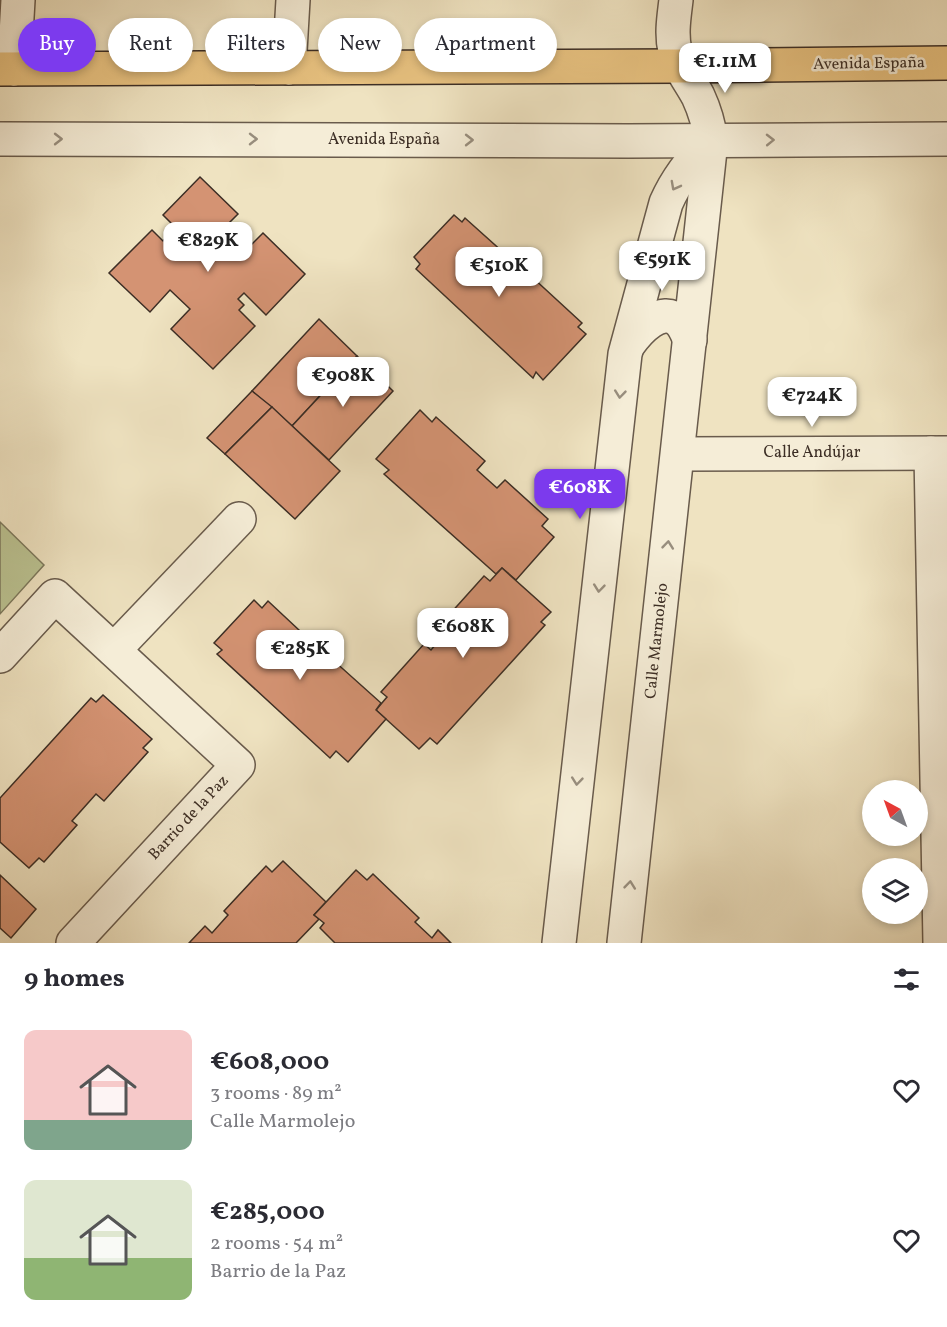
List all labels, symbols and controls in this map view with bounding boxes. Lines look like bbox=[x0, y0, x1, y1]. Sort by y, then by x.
chip: Buy bbox=[18, 18, 96, 72]
chip: Rent bbox=[108, 18, 193, 72]
chip: Filters bbox=[205, 18, 306, 72]
chip: New bbox=[318, 18, 402, 72]
chip: Apartment bbox=[414, 18, 557, 72]
pin: €1.11M bbox=[676, 43, 774, 94]
text: €1.11M bbox=[693, 48, 757, 76]
street label: Avenida España bbox=[813, 52, 925, 76]
street label: Avenida España bbox=[328, 129, 440, 151]
one-way arrow bbox=[54, 133, 63, 145]
one-way arrow bbox=[249, 133, 258, 145]
one-way arrow bbox=[465, 134, 474, 146]
one-way arrow bbox=[765, 134, 774, 146]
one-way arrow bbox=[671, 179, 682, 190]
pin: €829K bbox=[166, 222, 250, 273]
text: €829K bbox=[177, 227, 239, 255]
pin: €591K bbox=[620, 241, 704, 292]
text: €591K bbox=[633, 246, 691, 274]
pin: €510K bbox=[457, 247, 541, 298]
text: €510K bbox=[469, 252, 529, 280]
pin: €908K bbox=[301, 357, 385, 408]
text: €908K bbox=[311, 362, 375, 390]
pin: €724K bbox=[770, 377, 854, 428]
text: €724K bbox=[782, 382, 842, 410]
one-way arrow bbox=[615, 389, 627, 398]
street label: Calle Andújar bbox=[764, 442, 861, 464]
pin: €608K bbox=[538, 469, 622, 520]
text: €608K bbox=[548, 474, 612, 502]
one-way arrow bbox=[661, 540, 673, 549]
street label: Calle Marmolejo bbox=[640, 582, 674, 700]
one-way arrow bbox=[593, 583, 605, 592]
pin: €608K bbox=[421, 608, 505, 659]
text: €608K bbox=[431, 613, 495, 641]
pin: €285K bbox=[258, 630, 342, 681]
text: €285K bbox=[270, 635, 330, 663]
street label: Barrio de la Paz bbox=[144, 771, 234, 865]
one-way arrow bbox=[571, 777, 584, 786]
north arrow bbox=[862, 780, 928, 846]
map controls bbox=[862, 780, 928, 924]
button: layers bbox=[862, 858, 928, 924]
one-way arrow bbox=[623, 880, 636, 889]
text: 9 homes bbox=[24, 961, 125, 997]
icon: filters bbox=[890, 963, 923, 996]
text: €608,000 bbox=[210, 1044, 329, 1080]
icon: home bbox=[72, 1054, 144, 1126]
icon: heart bbox=[890, 1074, 923, 1107]
text: 3 rooms · 89 m² bbox=[210, 1080, 342, 1108]
text: Calle Marmolejo bbox=[210, 1108, 355, 1136]
text: €285,000 bbox=[210, 1194, 325, 1230]
icon: home bbox=[72, 1204, 144, 1276]
icon: heart bbox=[890, 1224, 923, 1257]
text: 2 rooms · 54 m² bbox=[210, 1230, 343, 1258]
text: Barrio de la Paz bbox=[210, 1258, 346, 1286]

